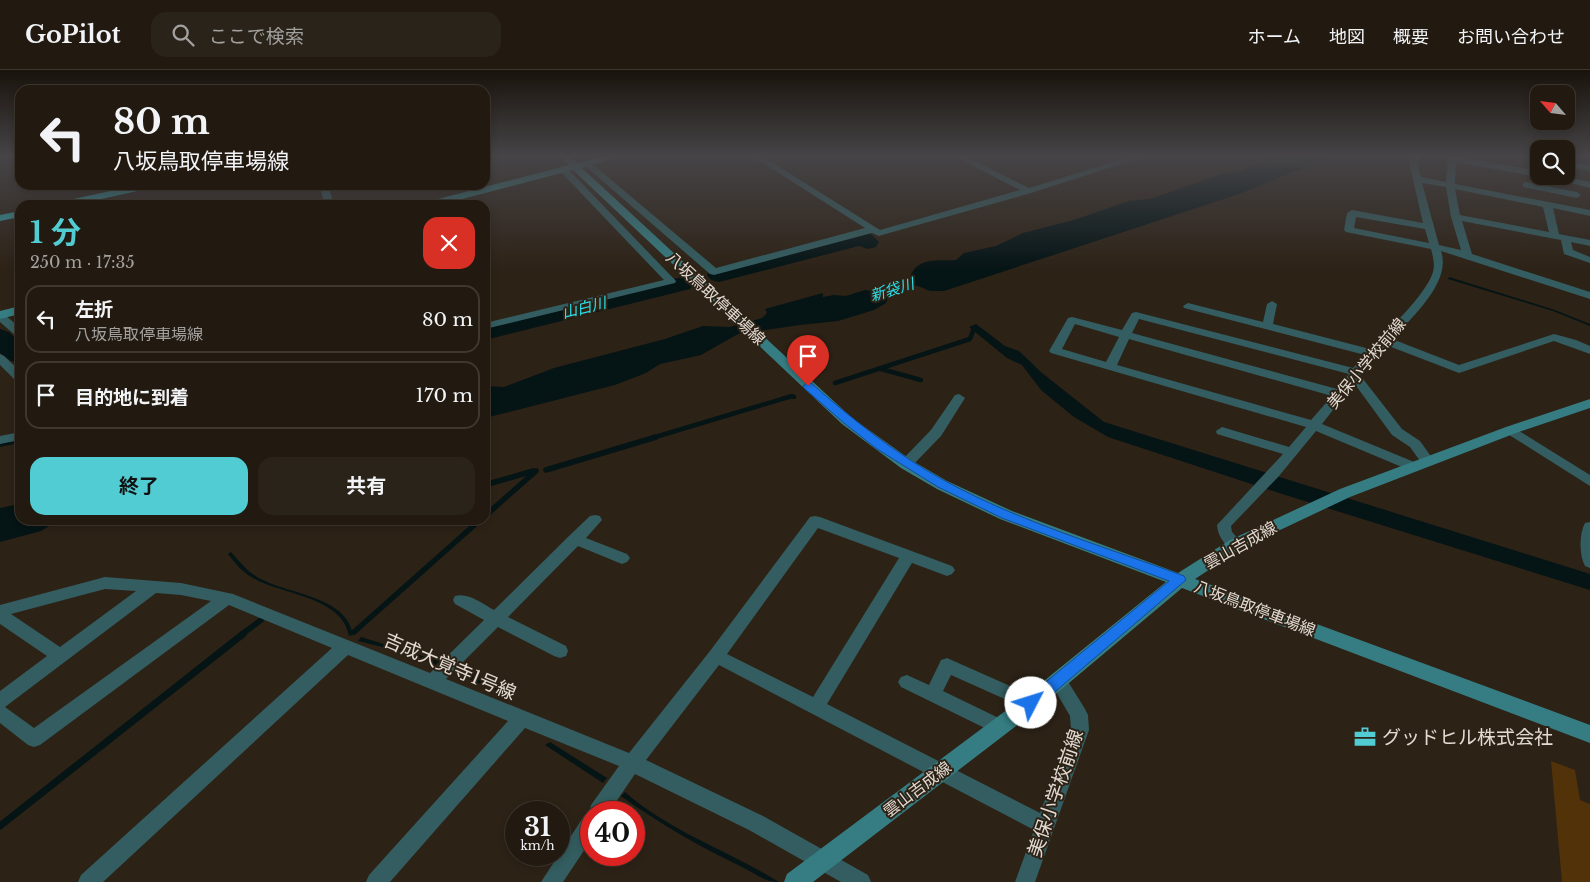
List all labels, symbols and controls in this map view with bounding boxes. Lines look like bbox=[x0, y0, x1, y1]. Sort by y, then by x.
search box bbox=[151, 12, 501, 57]
text: GoPilot bbox=[25, 20, 121, 49]
icon: search bbox=[169, 21, 197, 49]
text: ここで検索 bbox=[209, 25, 304, 48]
text: ホーム bbox=[1248, 26, 1301, 48]
text: 地図 bbox=[1329, 26, 1365, 48]
text: 概要 bbox=[1393, 26, 1429, 48]
text: お問い合わせ bbox=[1457, 26, 1565, 48]
north arrow bbox=[1530, 85, 1575, 130]
map controls bbox=[1530, 85, 1575, 185]
text: 80 m bbox=[113, 100, 210, 143]
icon: left bbox=[30, 105, 95, 170]
button: search bbox=[1530, 140, 1575, 185]
text: 八坂鳥取停車場線 bbox=[113, 148, 289, 175]
text: 1 分 bbox=[30, 214, 81, 251]
button: close bbox=[423, 217, 475, 269]
street label: 八坂鳥取停車場線 bbox=[662, 247, 770, 349]
text: 250 m · 17:35 bbox=[30, 252, 135, 272]
water label: 新袋川 bbox=[868, 273, 918, 305]
water label: 山白川 bbox=[560, 292, 610, 322]
text: 左折 bbox=[75, 298, 113, 321]
icon: left bbox=[32, 305, 60, 333]
text: 80 m bbox=[422, 308, 473, 331]
street label: 美保小学校前線 bbox=[1322, 314, 1410, 412]
text: 八坂鳥取停車場線 bbox=[75, 324, 203, 344]
pin bbox=[787, 335, 829, 386]
icon: arrive bbox=[794, 342, 822, 370]
icon: arrive bbox=[32, 381, 60, 409]
text: 170 m bbox=[416, 384, 473, 407]
text: 目的地に到着 bbox=[75, 386, 189, 409]
button: 終了 bbox=[30, 457, 248, 515]
button: 共有 bbox=[258, 457, 475, 515]
street label: 雲山吉成線 bbox=[1200, 517, 1280, 573]
street label: 八坂鳥取停車場線 bbox=[1192, 576, 1318, 640]
street label: 吉成大覚寺1号線 bbox=[380, 628, 519, 705]
position arrow bbox=[1004, 676, 1056, 728]
office icon: グッドヒル株式会社 bbox=[1352, 724, 1378, 750]
place label: グッドヒル株式会社 bbox=[1382, 726, 1553, 749]
street label: 美保小学校前線 bbox=[1023, 727, 1088, 860]
street label: 雲山吉成線 bbox=[879, 757, 955, 821]
speed limit sign: 40 bbox=[580, 801, 645, 866]
text: 31 bbox=[524, 812, 551, 843]
text: km/h bbox=[520, 838, 555, 853]

